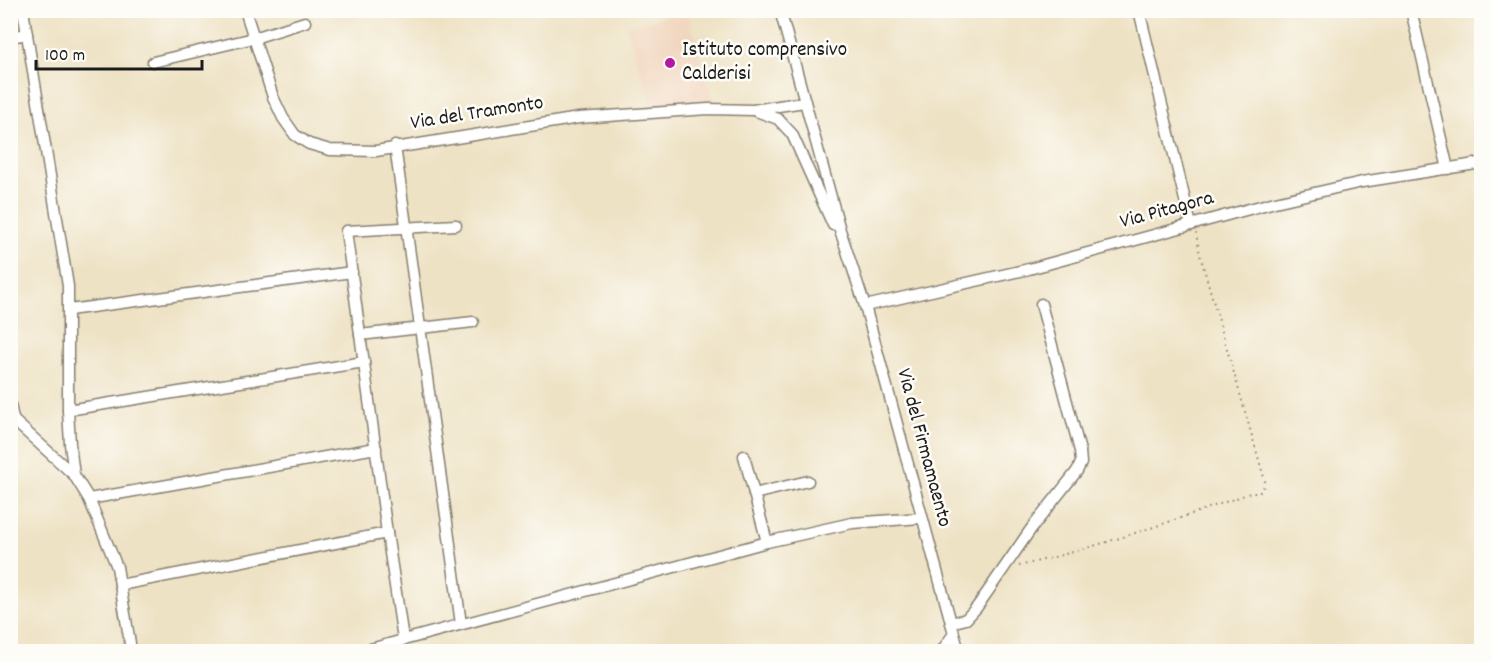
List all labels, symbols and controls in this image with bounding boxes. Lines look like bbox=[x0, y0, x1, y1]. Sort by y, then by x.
scale bar bbox=[36, 33, 202, 71]
place label: Istituto comprensivo Calderisi bbox=[682, 36, 847, 90]
text: 100 m bbox=[45, 44, 85, 69]
marker: Istituto comprensivo Calderisi bbox=[663, 56, 677, 70]
street label: Via del Tramonto bbox=[408, 89, 546, 139]
street label: Via Pitagora bbox=[1117, 184, 1218, 238]
street label: Via del Firmamaento bbox=[887, 365, 959, 531]

